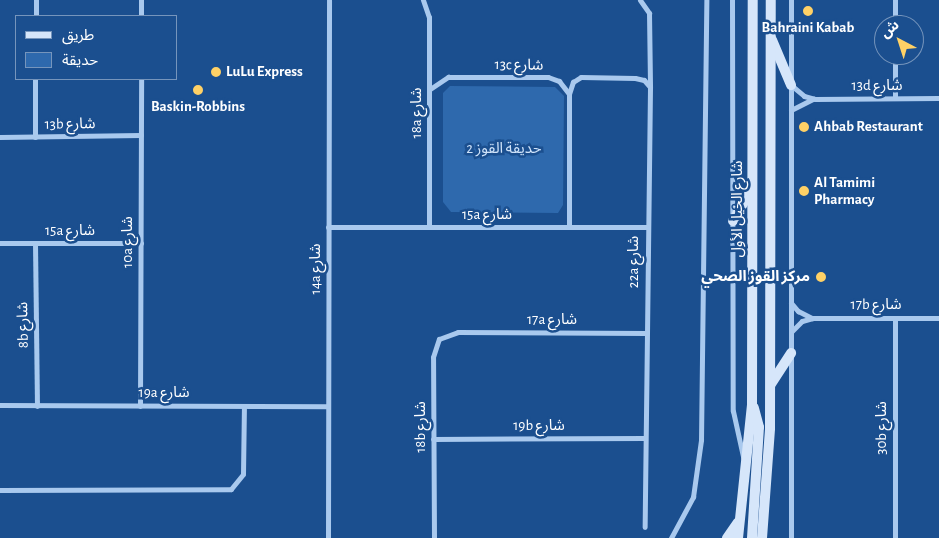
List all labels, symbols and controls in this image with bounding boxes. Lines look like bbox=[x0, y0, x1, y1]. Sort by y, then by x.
marker: Bahraini Kabab bbox=[802, 5, 814, 17]
legend bbox=[15, 15, 178, 80]
north arrow bbox=[874, 15, 924, 65]
text: ش bbox=[878, 18, 902, 41]
place label: Bahraini Kabab bbox=[762, 19, 854, 37]
text: طريق bbox=[62, 28, 94, 43]
text: حديقة bbox=[62, 53, 98, 68]
street label: 13c شارع bbox=[494, 56, 544, 74]
place label: LuLu Express bbox=[226, 63, 303, 81]
marker: LuLu Express bbox=[210, 66, 222, 78]
street label: 13d شارع bbox=[852, 77, 902, 95]
marker: Baskin-Robbins bbox=[192, 84, 204, 96]
street label: 18a شارع bbox=[408, 88, 426, 138]
place label: Baskin-Robbins bbox=[151, 98, 245, 116]
street label: 13b شارع bbox=[44, 115, 96, 133]
place label: Ahbab Restaurant bbox=[814, 118, 923, 136]
marker: Ahbab Restaurant bbox=[798, 121, 810, 133]
park label: حديقة القوز 2 bbox=[466, 140, 542, 158]
street label: شارع الخيل الأول bbox=[729, 160, 747, 258]
place label: Al Tamimi Pharmacy bbox=[814, 173, 875, 208]
marker: Al Tamimi Pharmacy bbox=[798, 185, 810, 197]
street label: 15a شارع bbox=[462, 206, 512, 224]
street label: 10a شارع bbox=[119, 216, 137, 268]
street label: 15a شارع bbox=[45, 222, 95, 240]
street label: 22a شارع bbox=[625, 236, 643, 288]
street label: 14a شارع bbox=[307, 243, 325, 295]
place label: مركز القوز الصحي bbox=[701, 268, 810, 286]
marker: مركز القوز الصحي bbox=[814, 270, 828, 284]
street label: 17b شارع bbox=[851, 296, 901, 314]
street label: 8b شارع bbox=[14, 302, 32, 348]
street label: 17a شارع bbox=[527, 311, 577, 329]
street label: 19a شارع bbox=[139, 384, 189, 402]
street label: 18b شارع bbox=[412, 401, 430, 453]
street label: 30b شارع bbox=[873, 401, 891, 455]
street label: 19b شارع bbox=[513, 417, 565, 435]

